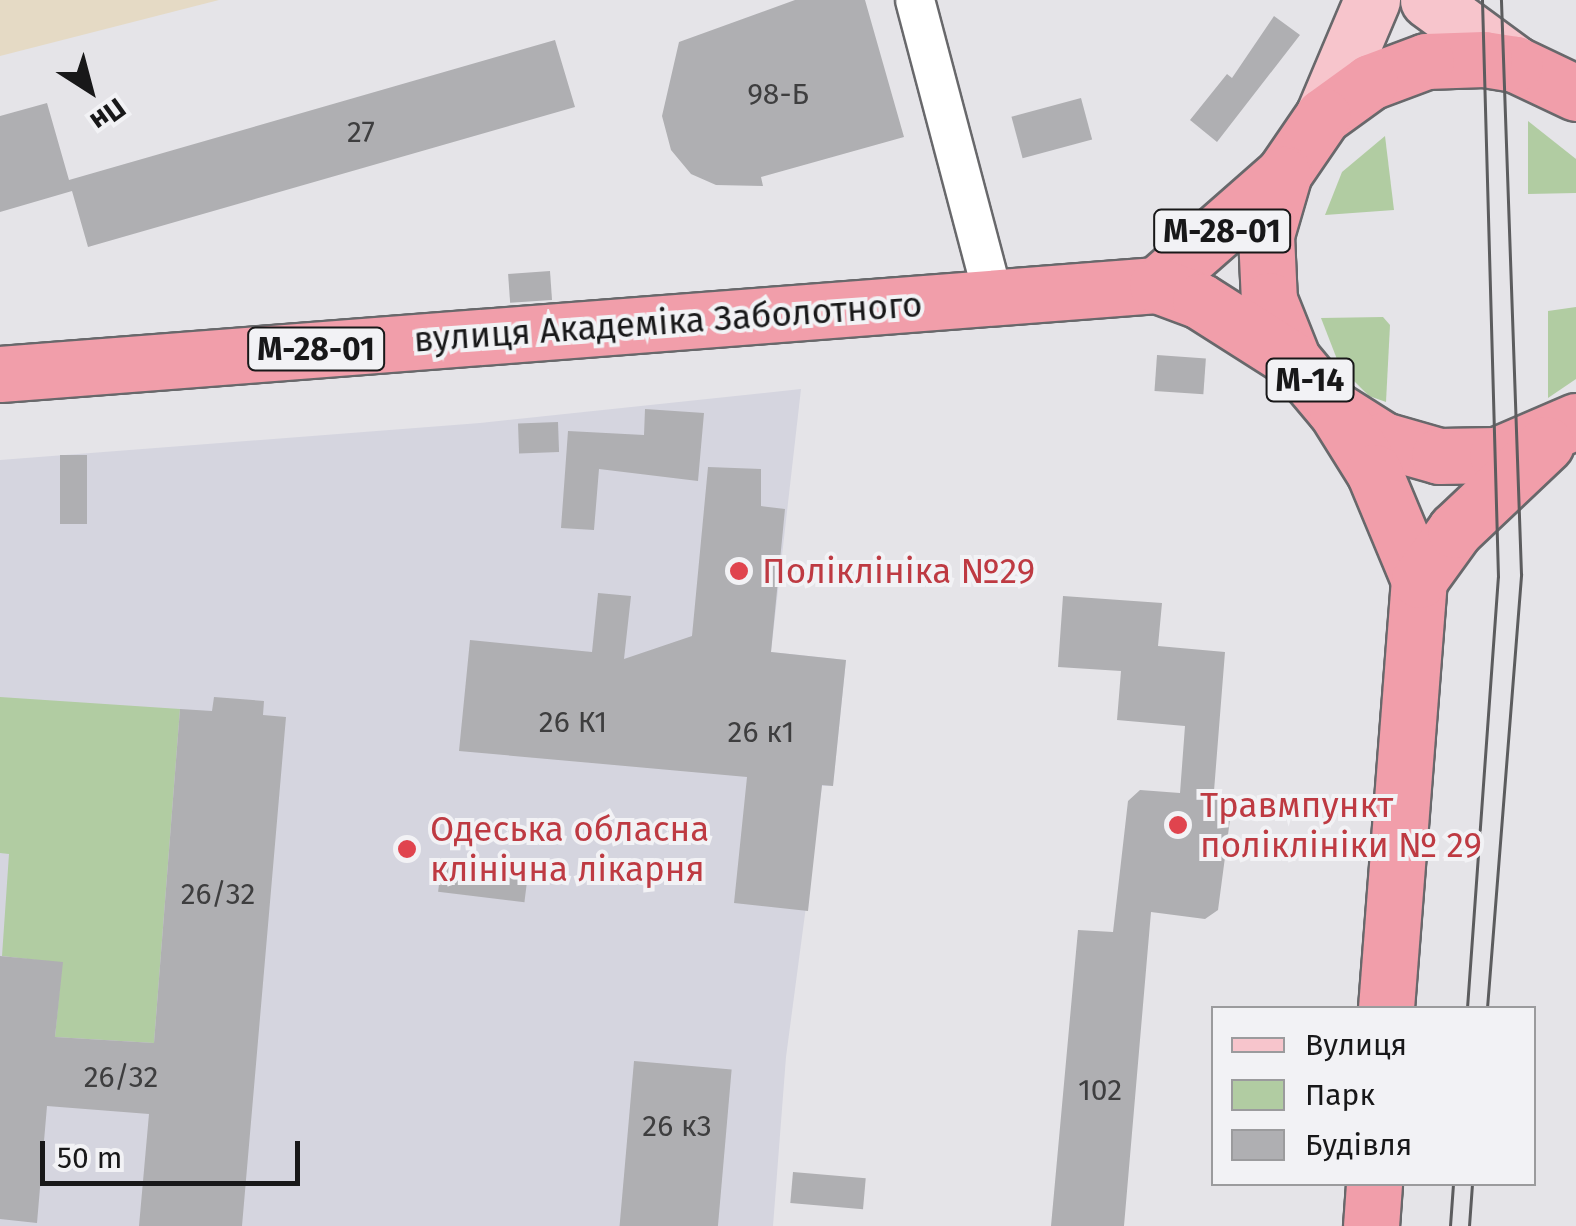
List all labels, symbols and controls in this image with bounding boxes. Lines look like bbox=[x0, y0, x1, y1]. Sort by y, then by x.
north arrow bbox=[40, 40, 140, 140]
house number: 98-Б bbox=[747, 76, 809, 112]
text: Пн bbox=[84, 91, 132, 138]
house number: 27 bbox=[347, 114, 375, 150]
road number: М-28-01 bbox=[1152, 204, 1292, 258]
street label: вулиця Академіка Заболотного bbox=[412, 283, 924, 361]
road number: М-28-01 bbox=[246, 322, 386, 376]
road number: М-14 bbox=[1265, 353, 1355, 407]
place label: Поліклініка №29 bbox=[762, 550, 1035, 592]
marker: Поліклініка №29 bbox=[726, 558, 752, 584]
house number: 26 К1 bbox=[539, 704, 607, 740]
house number: 26 к1 bbox=[728, 714, 794, 750]
place label: Травмпункт поліклініки № 29 bbox=[1200, 784, 1482, 866]
place label: Одеська обласна клінічна лікарня bbox=[430, 808, 709, 890]
marker: Травмпункт поліклініки № 29 bbox=[1165, 812, 1191, 838]
marker: Одеська обласна клінічна лікарня bbox=[394, 836, 420, 862]
house number: 26/32 bbox=[181, 876, 255, 912]
legend bbox=[1211, 1006, 1536, 1186]
text: Вулиця bbox=[1305, 1027, 1407, 1063]
house number: 26/32 bbox=[84, 1059, 158, 1095]
house number: 102 bbox=[1078, 1072, 1122, 1108]
text: Парк bbox=[1305, 1077, 1375, 1113]
house number: 26 к3 bbox=[642, 1108, 712, 1144]
scale bar bbox=[45, 1121, 305, 1183]
text: Будівля bbox=[1305, 1127, 1412, 1163]
text: 50 m bbox=[57, 1140, 122, 1176]

